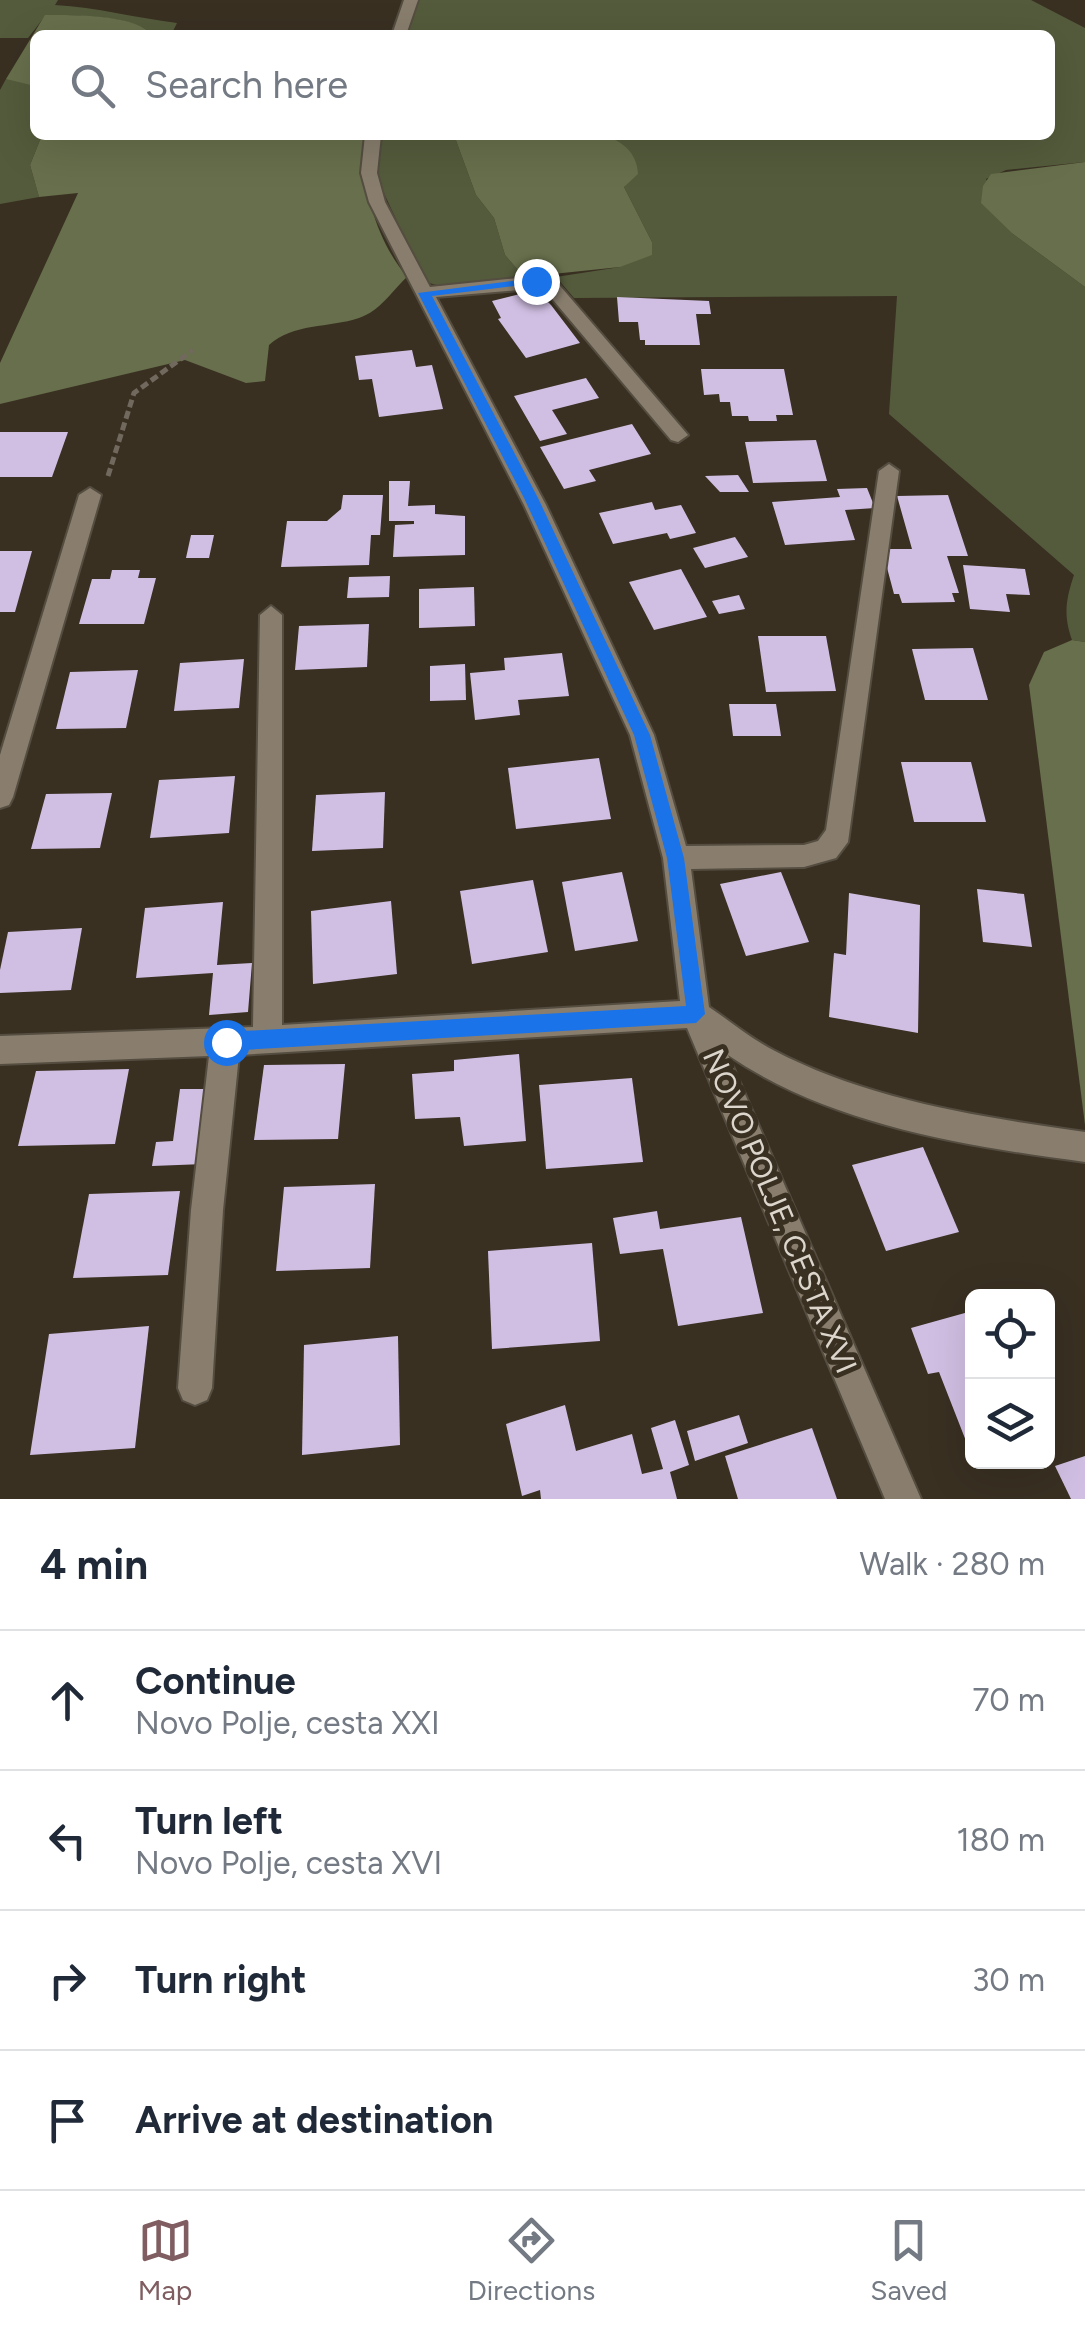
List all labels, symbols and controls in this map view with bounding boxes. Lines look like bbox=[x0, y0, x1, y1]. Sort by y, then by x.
search box bbox=[30, 30, 1055, 140]
icon: search bbox=[65, 58, 120, 113]
text: Search here bbox=[145, 62, 348, 108]
route end bbox=[514, 259, 560, 305]
route start bbox=[204, 1020, 250, 1066]
street label: NOVO POLJE, CESTA XVI bbox=[695, 1043, 865, 1379]
map controls bbox=[965, 1289, 1055, 1469]
button: locate bbox=[965, 1289, 1055, 1379]
button: layers bbox=[965, 1379, 1055, 1469]
text: 4 min bbox=[40, 1539, 148, 1590]
text: Walk · 280 m bbox=[860, 1545, 1045, 1583]
text: Continue bbox=[135, 1658, 296, 1704]
icon: ahead bbox=[40, 1673, 95, 1728]
text: 70 m bbox=[972, 1681, 1045, 1719]
text: Novo Polje, cesta XXI bbox=[135, 1704, 440, 1742]
text: Turn left bbox=[135, 1798, 283, 1844]
icon: left bbox=[40, 1813, 95, 1868]
text: 180 m bbox=[956, 1821, 1045, 1859]
text: Novo Polje, cesta XVI bbox=[135, 1844, 442, 1882]
icon: right bbox=[40, 1953, 95, 2008]
text: Turn right bbox=[135, 1957, 307, 2003]
text: 30 m bbox=[972, 1961, 1045, 1999]
icon: arrive bbox=[40, 2093, 95, 2148]
text: Arrive at destination bbox=[135, 2097, 493, 2143]
tab: Map bbox=[138, 2213, 193, 2307]
tab: Directions bbox=[468, 2213, 595, 2307]
tab: Saved bbox=[870, 2213, 947, 2307]

